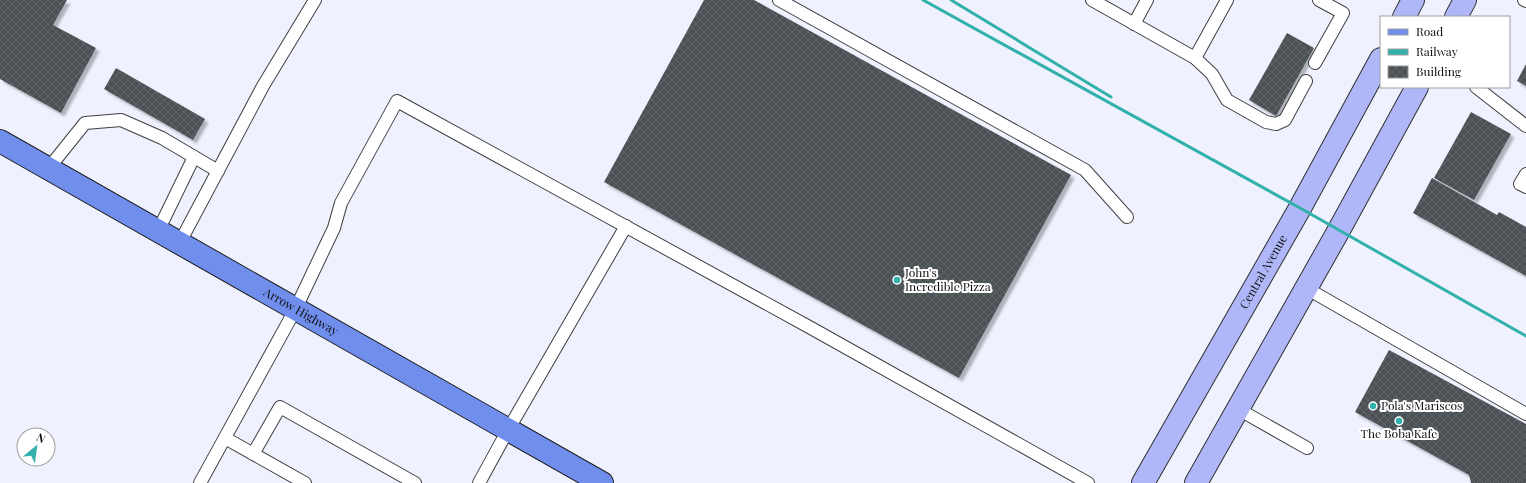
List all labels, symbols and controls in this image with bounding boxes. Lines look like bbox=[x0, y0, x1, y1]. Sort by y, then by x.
legend bbox=[1380, 16, 1510, 88]
text: Road bbox=[1416, 23, 1443, 39]
text: Railway bbox=[1416, 43, 1458, 59]
text: Building bbox=[1416, 63, 1462, 79]
street label: Central Avenue bbox=[1235, 232, 1290, 311]
place label: John's Incredible Pizza bbox=[904, 264, 991, 294]
marker: John's Incredible Pizza bbox=[892, 275, 902, 285]
street label: Arrow Highway bbox=[260, 283, 342, 339]
place label: Pola's Mariscos bbox=[1381, 397, 1462, 413]
marker: Pola's Mariscos bbox=[1368, 401, 1378, 411]
marker: The Boba Kafe bbox=[1394, 416, 1404, 426]
place label: The Boba Kafe bbox=[1361, 425, 1437, 441]
north arrow bbox=[16, 427, 56, 467]
text: N bbox=[34, 429, 48, 446]

